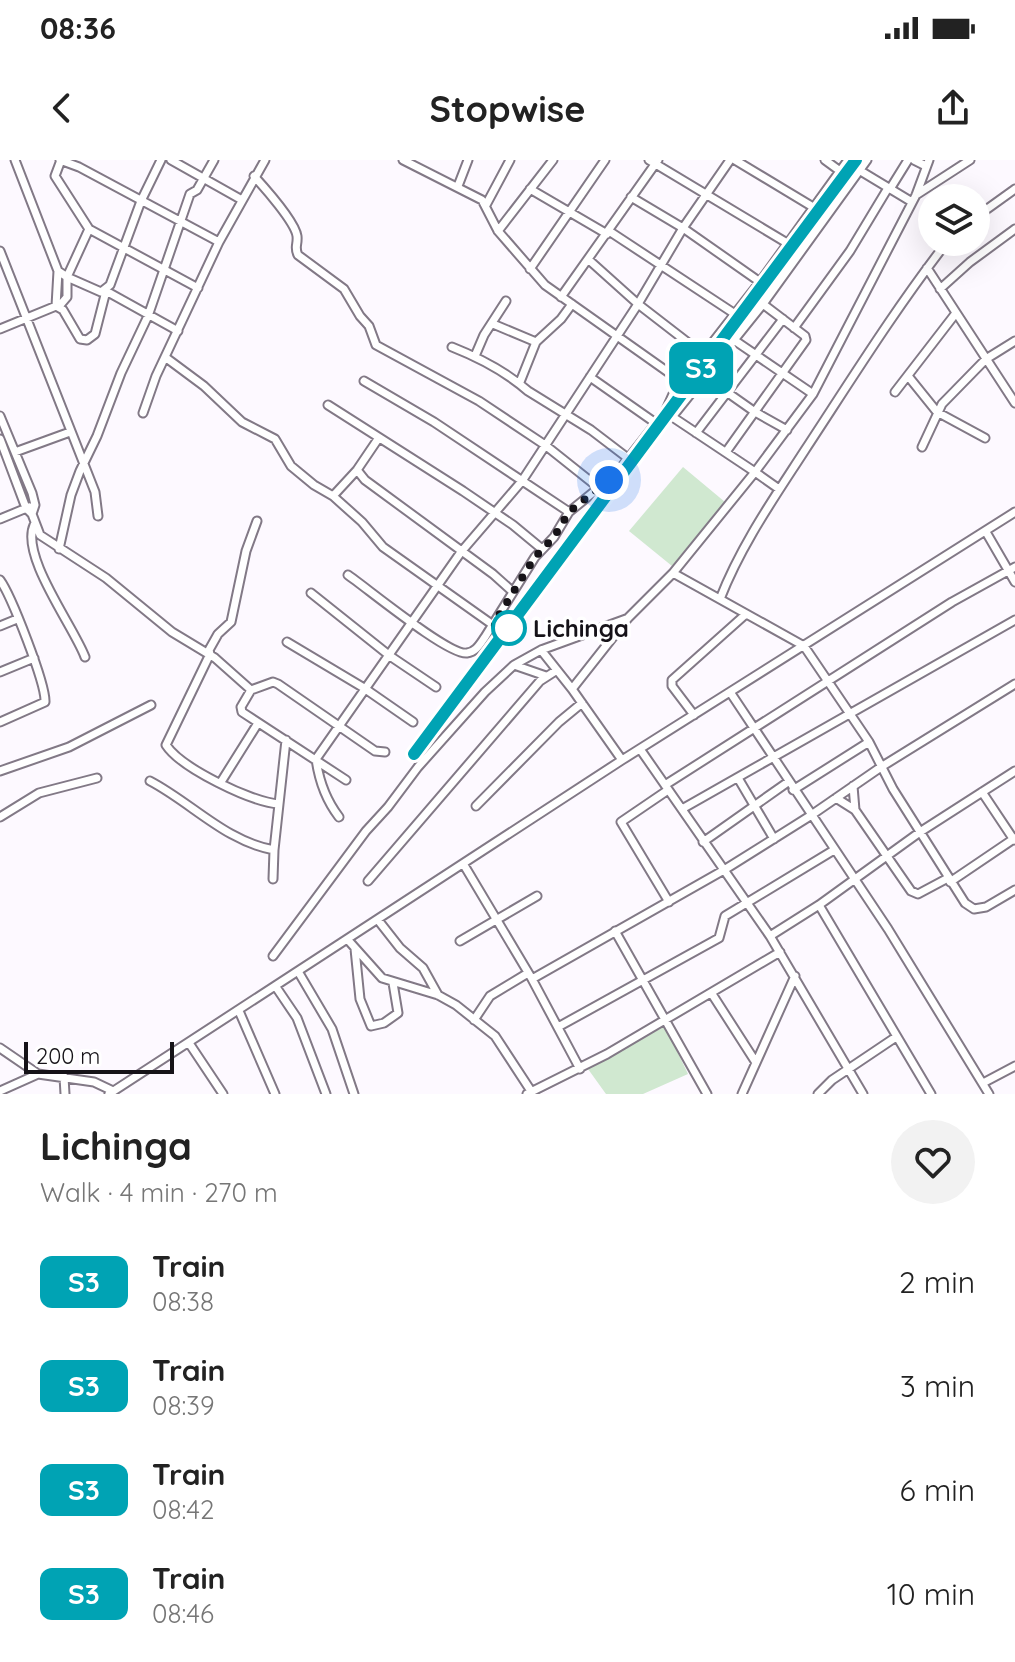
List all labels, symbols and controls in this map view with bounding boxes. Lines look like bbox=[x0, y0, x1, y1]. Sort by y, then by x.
text: 08:36 bbox=[40, 9, 116, 47]
icon: back bbox=[40, 86, 84, 130]
text: Stopwise bbox=[430, 86, 585, 131]
icon: share bbox=[931, 86, 975, 130]
map controls bbox=[918, 184, 990, 256]
button: layers bbox=[918, 184, 990, 256]
line badge: S3 bbox=[665, 342, 737, 394]
text: S3 bbox=[685, 350, 717, 385]
your location bbox=[589, 460, 629, 500]
marker: Lichinga bbox=[492, 611, 526, 645]
place label: Lichinga bbox=[533, 613, 629, 643]
scale bar bbox=[24, 1038, 174, 1074]
text: 200 m bbox=[36, 1042, 100, 1070]
button: heart bbox=[891, 1120, 975, 1204]
text: Lichinga bbox=[40, 1122, 192, 1170]
text: Walk · 4 min · 270 m bbox=[40, 1176, 278, 1209]
text: Train bbox=[152, 1247, 225, 1285]
text: 2 min bbox=[899, 1263, 975, 1301]
text: S3 bbox=[68, 1264, 100, 1299]
text: 08:38 bbox=[152, 1285, 214, 1318]
text: Train bbox=[152, 1351, 225, 1389]
text: 3 min bbox=[900, 1367, 975, 1405]
text: S3 bbox=[68, 1368, 100, 1403]
text: 08:39 bbox=[152, 1389, 215, 1422]
text: Train bbox=[152, 1455, 225, 1493]
text: 6 min bbox=[900, 1471, 975, 1509]
text: S3 bbox=[68, 1472, 100, 1507]
text: 08:42 bbox=[152, 1493, 214, 1526]
text: Train bbox=[152, 1559, 225, 1597]
text: 10 min bbox=[887, 1575, 975, 1613]
text: S3 bbox=[68, 1576, 100, 1611]
text: 08:46 bbox=[152, 1597, 214, 1630]

